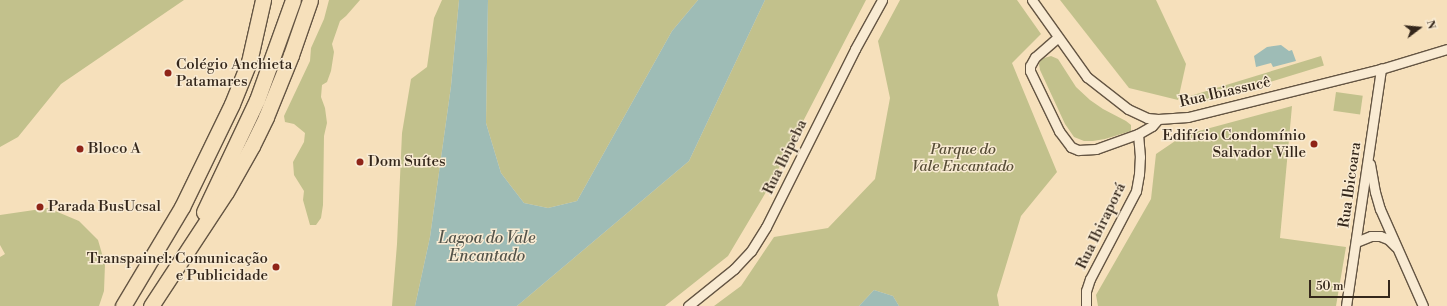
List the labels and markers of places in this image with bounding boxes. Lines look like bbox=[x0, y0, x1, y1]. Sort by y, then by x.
place label: Colégio Anchieta Patamares bbox=[176, 55, 292, 90]
marker: Colégio Anchieta Patamares bbox=[163, 68, 173, 78]
place label: Edifício Condomínio Salvador Ville bbox=[1162, 126, 1306, 161]
marker: Edifício Condomínio Salvador Ville bbox=[1309, 139, 1319, 149]
place label: Bloco A bbox=[88, 140, 141, 158]
marker: Bloco A bbox=[75, 144, 85, 154]
place label: Dom Suítes bbox=[368, 153, 446, 171]
marker: Dom Suítes bbox=[355, 157, 365, 167]
place label: Parada BusUcsal bbox=[48, 198, 161, 216]
marker: Parada BusUcsal bbox=[35, 202, 45, 212]
place label: Transpainel: Comunicação e Publicidade bbox=[87, 249, 268, 284]
marker: Transpainel: Comunicação e Publicidade bbox=[271, 262, 281, 272]

